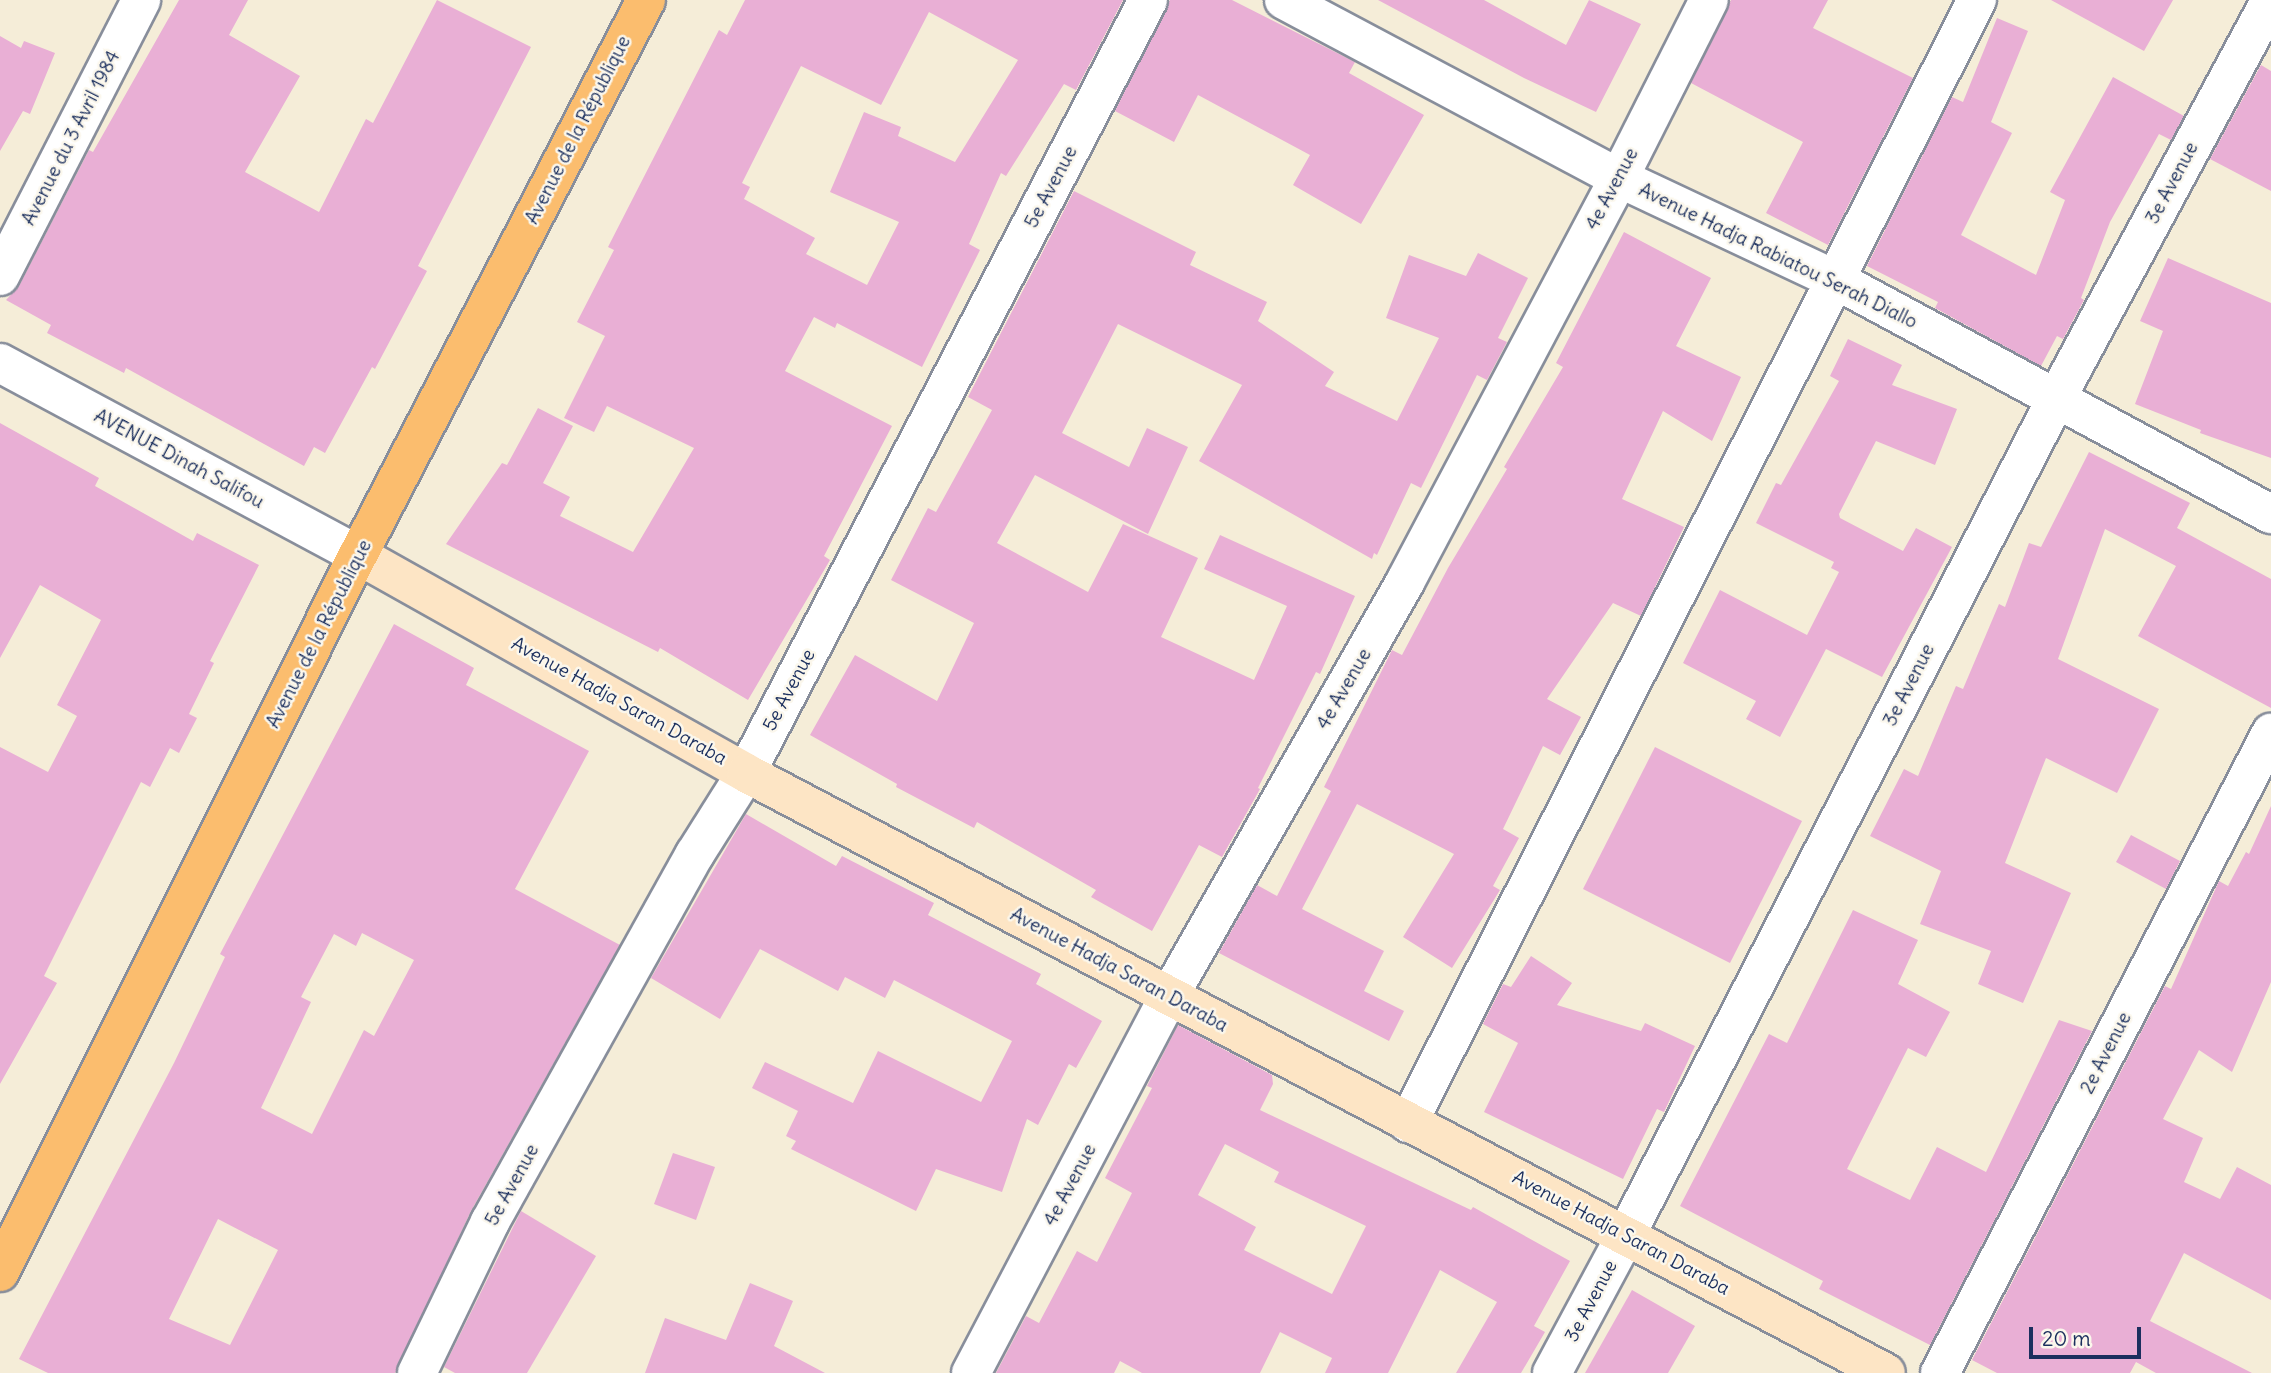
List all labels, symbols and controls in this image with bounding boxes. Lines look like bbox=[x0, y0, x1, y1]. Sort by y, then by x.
street label: Avenue de la République bbox=[521, 32, 635, 228]
street label: Avenue du 3 Avril 1984 bbox=[17, 47, 125, 229]
street label: 3e Avenue bbox=[2141, 138, 2203, 228]
street label: 5e Avenue bbox=[1020, 142, 1082, 232]
street label: 4e Avenue bbox=[1581, 144, 1643, 234]
street label: Avenue Hadja Rabiatou Serah Diallo bbox=[1635, 178, 1921, 334]
street label: AVENUE Dinah Salifou bbox=[90, 405, 268, 513]
street label: Avenue de la République bbox=[262, 536, 376, 732]
street label: Avenue Hadja Saran Daraba bbox=[507, 632, 731, 770]
street label: 3e Avenue bbox=[1879, 640, 1939, 730]
street label: 5e Avenue bbox=[758, 645, 820, 735]
street label: 4e Avenue bbox=[1312, 645, 1376, 733]
street label: Avenue Hadja Saran Daraba bbox=[1006, 903, 1232, 1037]
street label: 2e Avenue bbox=[2076, 1008, 2136, 1098]
street label: 5e Avenue bbox=[480, 1140, 544, 1230]
street label: 4e Avenue bbox=[1039, 1140, 1101, 1230]
street label: Avenue Hadja Saran Daraba bbox=[1508, 1166, 1734, 1300]
street label: 3e Avenue bbox=[1560, 1256, 1622, 1346]
scale bar bbox=[2033, 1314, 2145, 1358]
text: 20 m bbox=[2042, 1325, 2091, 1352]

